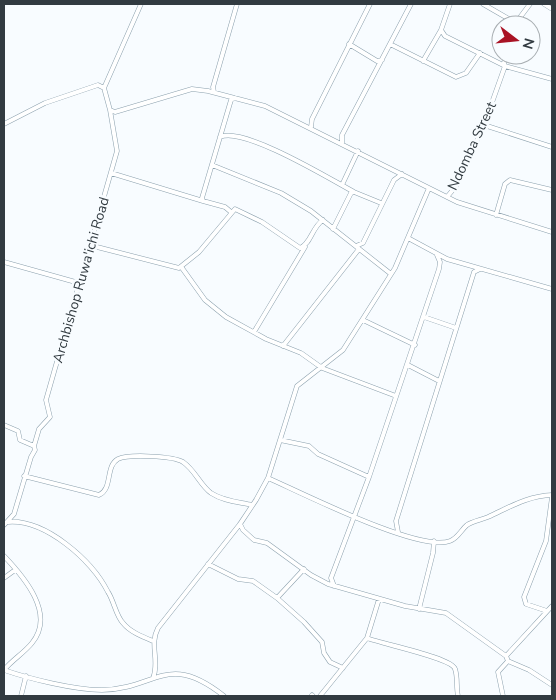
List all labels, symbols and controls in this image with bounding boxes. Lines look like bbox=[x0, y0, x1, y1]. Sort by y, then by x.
north arrow bbox=[491, 15, 541, 65]
text: N bbox=[517, 36, 539, 51]
street label: Ndomba Street bbox=[443, 99, 501, 193]
street label: Archbishop Ruwa'ichi Road bbox=[48, 195, 114, 365]

